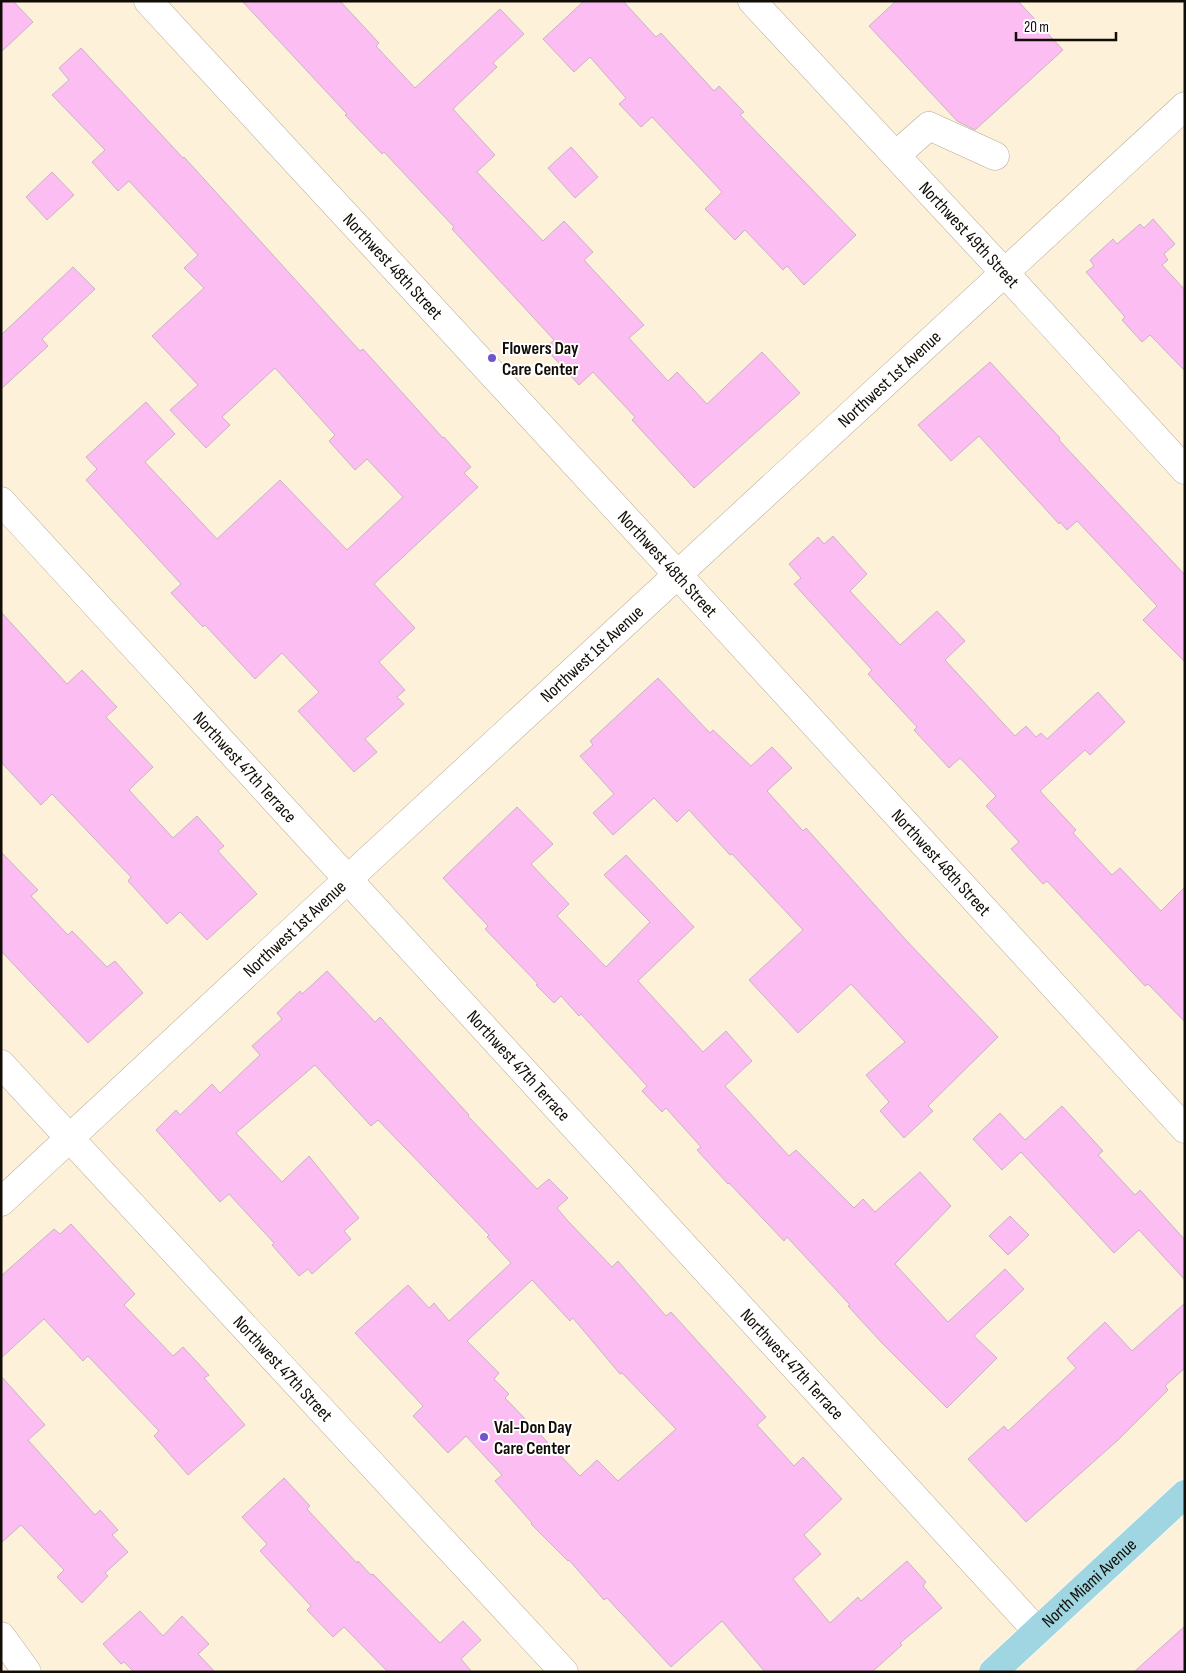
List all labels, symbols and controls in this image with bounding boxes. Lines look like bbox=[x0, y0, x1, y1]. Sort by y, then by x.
scale bar bbox=[1016, 10, 1116, 42]
text: 20 m bbox=[1024, 18, 1049, 37]
street label: Northwest 49th Street bbox=[914, 178, 1024, 293]
street label: Northwest 48th Street bbox=[338, 209, 447, 324]
street label: Northwest 1st Avenue bbox=[834, 327, 946, 432]
place label: Flowers Day Care Center bbox=[502, 338, 579, 380]
marker: Flowers Day Care Center bbox=[486, 352, 498, 364]
street label: Northwest 48th Street bbox=[613, 507, 722, 622]
street label: Northwest 1st Avenue bbox=[536, 601, 648, 707]
street label: Northwest 47th Terrace bbox=[189, 708, 301, 827]
street label: Northwest 48th Street bbox=[887, 805, 995, 921]
street label: Northwest 1st Avenue bbox=[239, 876, 351, 982]
street label: Northwest 47th Terrace bbox=[462, 1006, 574, 1126]
street label: Northwest 47th Terrace bbox=[736, 1305, 848, 1424]
street label: Northwest 47th Street bbox=[229, 1312, 337, 1426]
place label: Val-Don Day Care Center bbox=[494, 1417, 573, 1459]
marker: Val-Don Day Care Center bbox=[478, 1431, 490, 1443]
street label: North Miami Avenue bbox=[1038, 1534, 1141, 1632]

